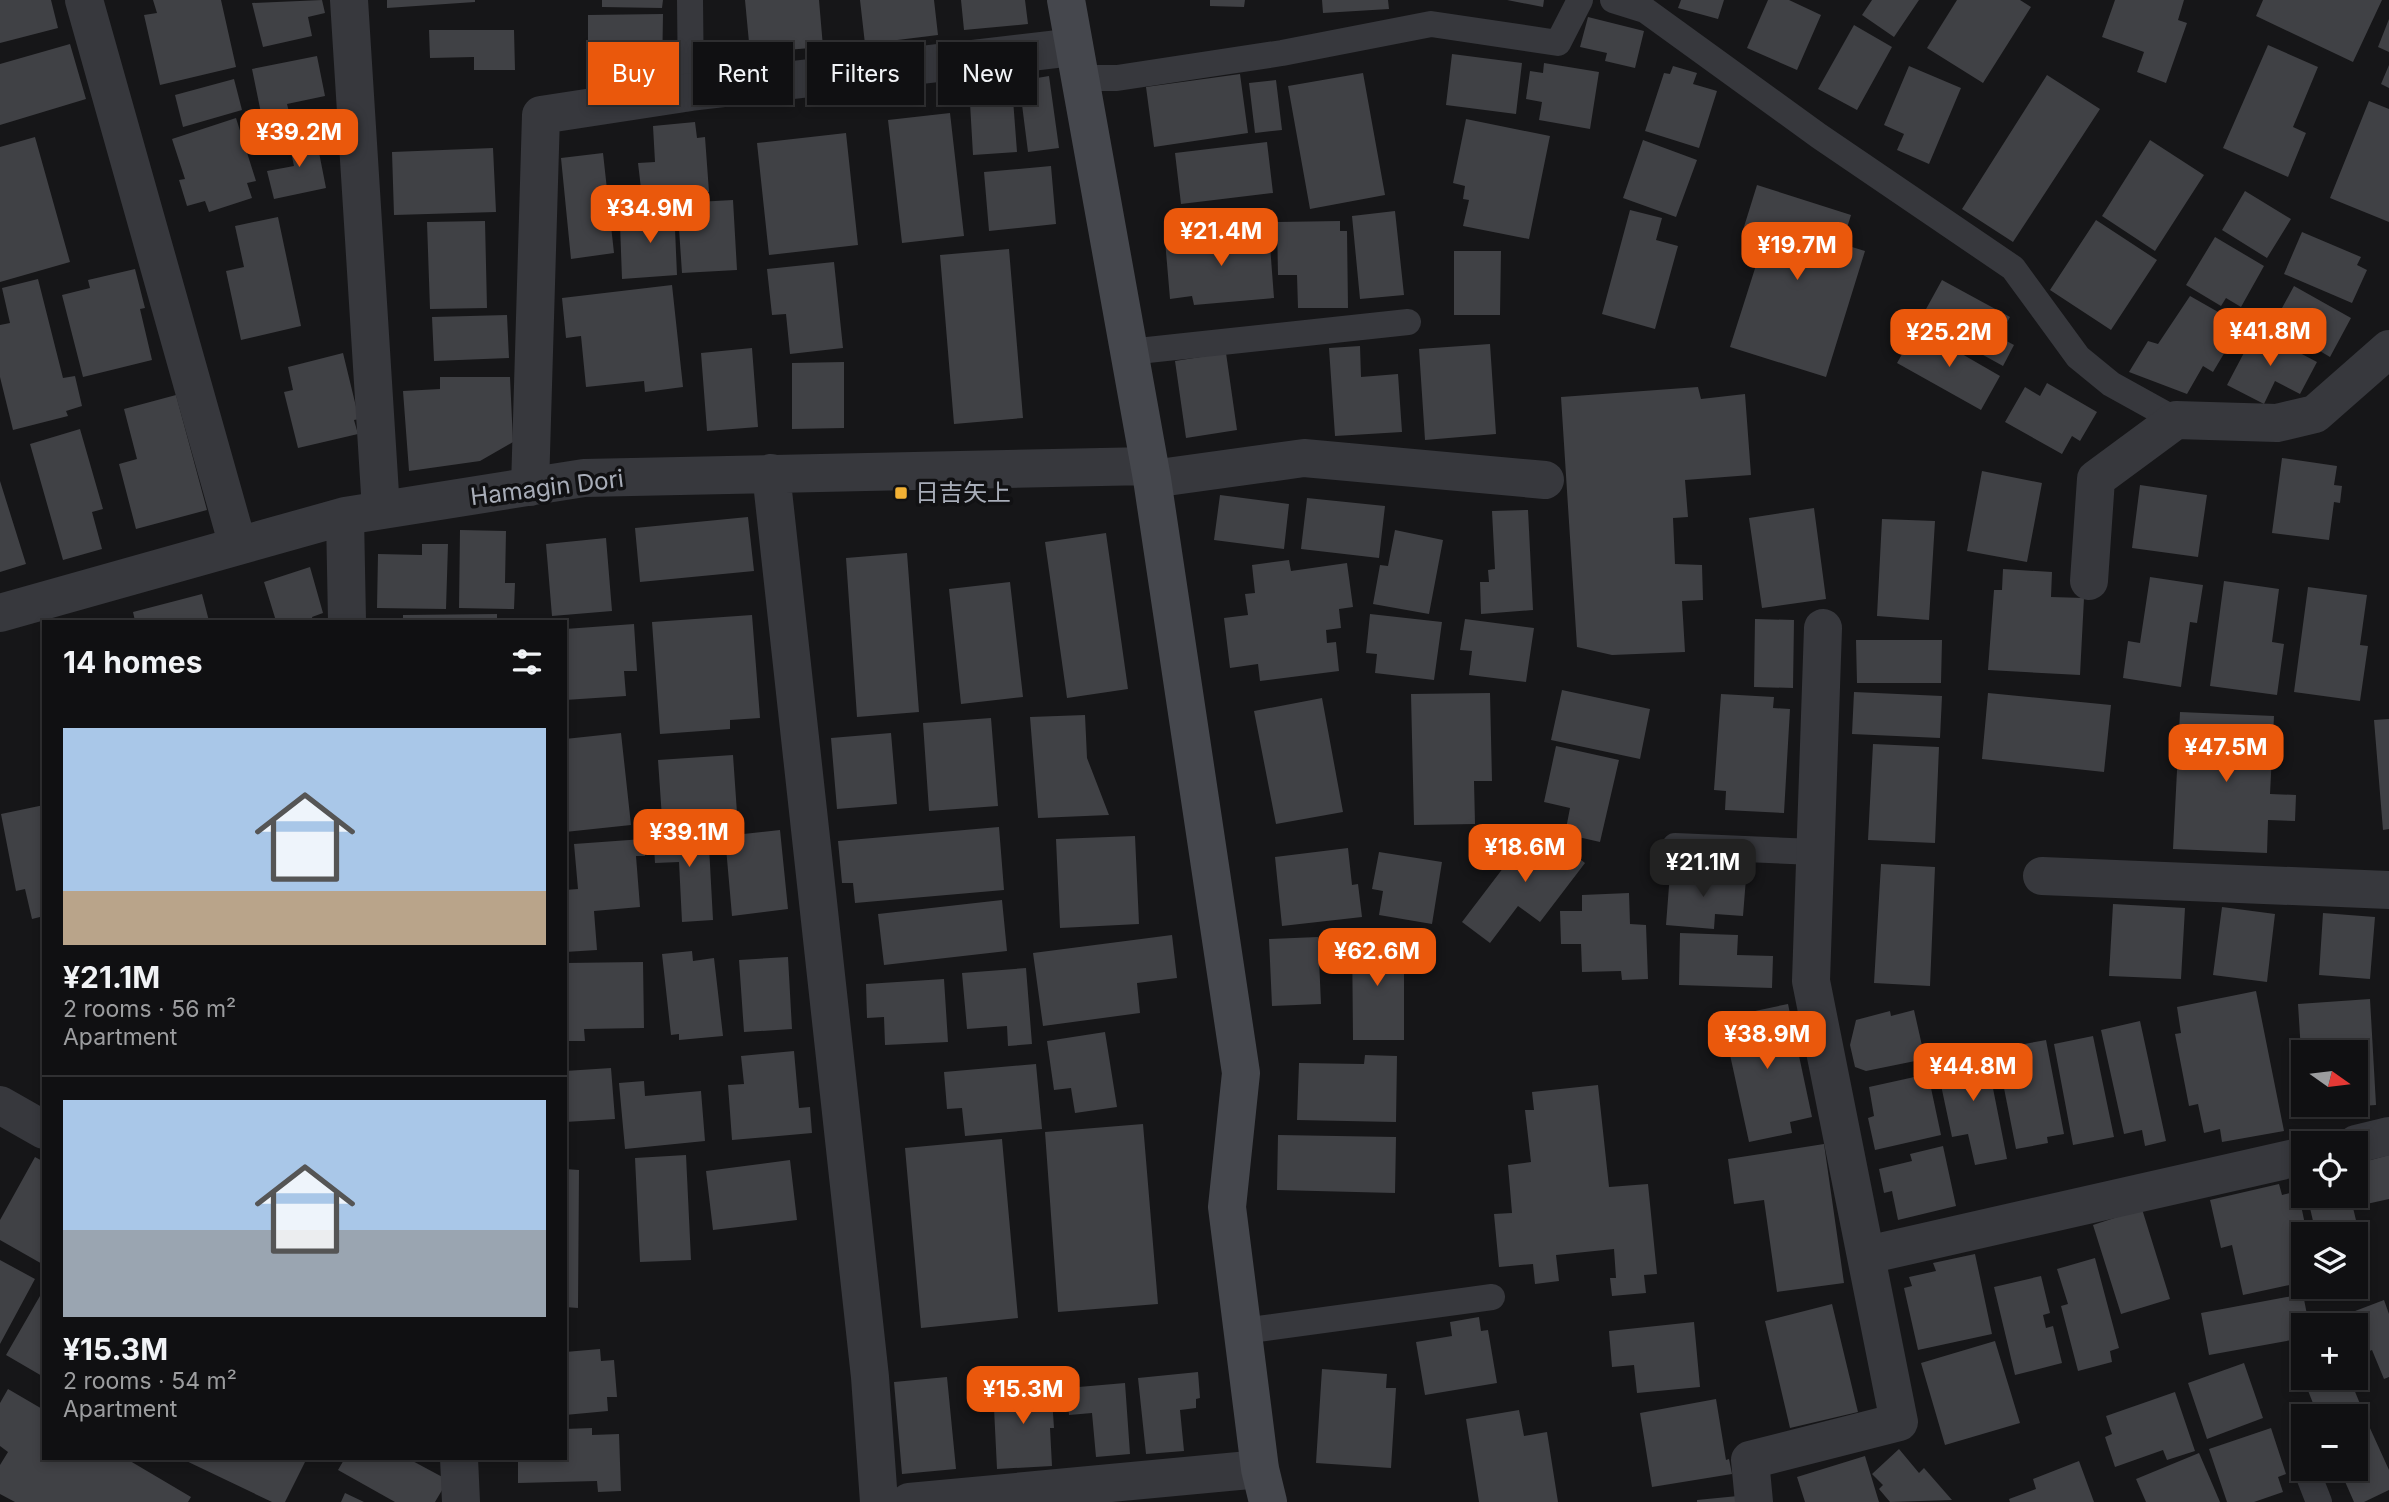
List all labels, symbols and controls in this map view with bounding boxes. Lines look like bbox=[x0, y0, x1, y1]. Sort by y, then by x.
chip: Buy bbox=[588, 42, 679, 105]
chip: Rent bbox=[693, 42, 793, 105]
chip: Filters bbox=[807, 42, 924, 105]
chip: New bbox=[938, 42, 1037, 105]
pin: ¥39.2M bbox=[242, 110, 356, 169]
text: ¥39.2M bbox=[256, 118, 342, 146]
pin: ¥34.9M bbox=[593, 186, 707, 245]
text: ¥34.9M bbox=[607, 194, 693, 222]
pin: ¥21.4M bbox=[1164, 208, 1278, 268]
text: ¥21.4M bbox=[1180, 217, 1262, 245]
pin: ¥19.7M bbox=[1740, 222, 1854, 282]
text: ¥19.7M bbox=[1757, 231, 1837, 259]
pin: ¥41.8M bbox=[2213, 308, 2327, 368]
pin: ¥25.2M bbox=[1892, 310, 2006, 369]
text: ¥41.8M bbox=[2229, 317, 2311, 345]
text: ¥25.2M bbox=[1906, 318, 1992, 346]
street label: Hamagin Dori bbox=[469, 464, 625, 511]
place label: 日吉矢上 bbox=[915, 478, 1011, 507]
marker: 日吉矢上 bbox=[893, 485, 909, 501]
icon: filters bbox=[508, 643, 546, 681]
text: 14 homes bbox=[63, 644, 202, 680]
pin: ¥47.5M bbox=[2169, 724, 2283, 784]
text: ¥47.5M bbox=[2185, 733, 2267, 761]
icon: home bbox=[242, 774, 368, 900]
pin: ¥39.1M bbox=[632, 810, 746, 869]
text: ¥39.1M bbox=[649, 818, 729, 846]
pin: ¥18.6M bbox=[1468, 824, 1582, 884]
text: ¥18.6M bbox=[1485, 833, 1565, 861]
pin: ¥21.1M bbox=[1646, 839, 1760, 899]
text: ¥21.1M bbox=[1666, 848, 1740, 876]
pin: ¥62.6M bbox=[1320, 928, 1434, 988]
text: ¥62.6M bbox=[1334, 937, 1420, 965]
text: ¥21.1M bbox=[63, 959, 160, 995]
text: 2 rooms · 56 m² bbox=[63, 995, 236, 1023]
pin: ¥38.9M bbox=[1710, 1012, 1824, 1071]
text: ¥38.9M bbox=[1724, 1020, 1810, 1048]
text: Apartment bbox=[63, 1023, 177, 1051]
north arrow bbox=[2291, 1040, 2368, 1116]
map controls bbox=[2291, 1040, 2368, 1481]
pin: ¥44.8M bbox=[1916, 1044, 2030, 1103]
text: ¥44.8M bbox=[1930, 1052, 2016, 1080]
button: locate bbox=[2291, 1131, 2368, 1208]
icon: home bbox=[242, 1146, 368, 1272]
button: layers bbox=[2291, 1222, 2368, 1299]
button: + bbox=[2291, 1313, 2368, 1390]
text: ¥15.3M bbox=[63, 1331, 168, 1367]
pin: ¥15.3M bbox=[966, 1366, 1080, 1426]
text: 2 rooms · 54 m² bbox=[63, 1367, 237, 1395]
text: ¥15.3M bbox=[983, 1375, 1063, 1403]
text: Apartment bbox=[63, 1395, 177, 1423]
button: − bbox=[2291, 1404, 2368, 1481]

